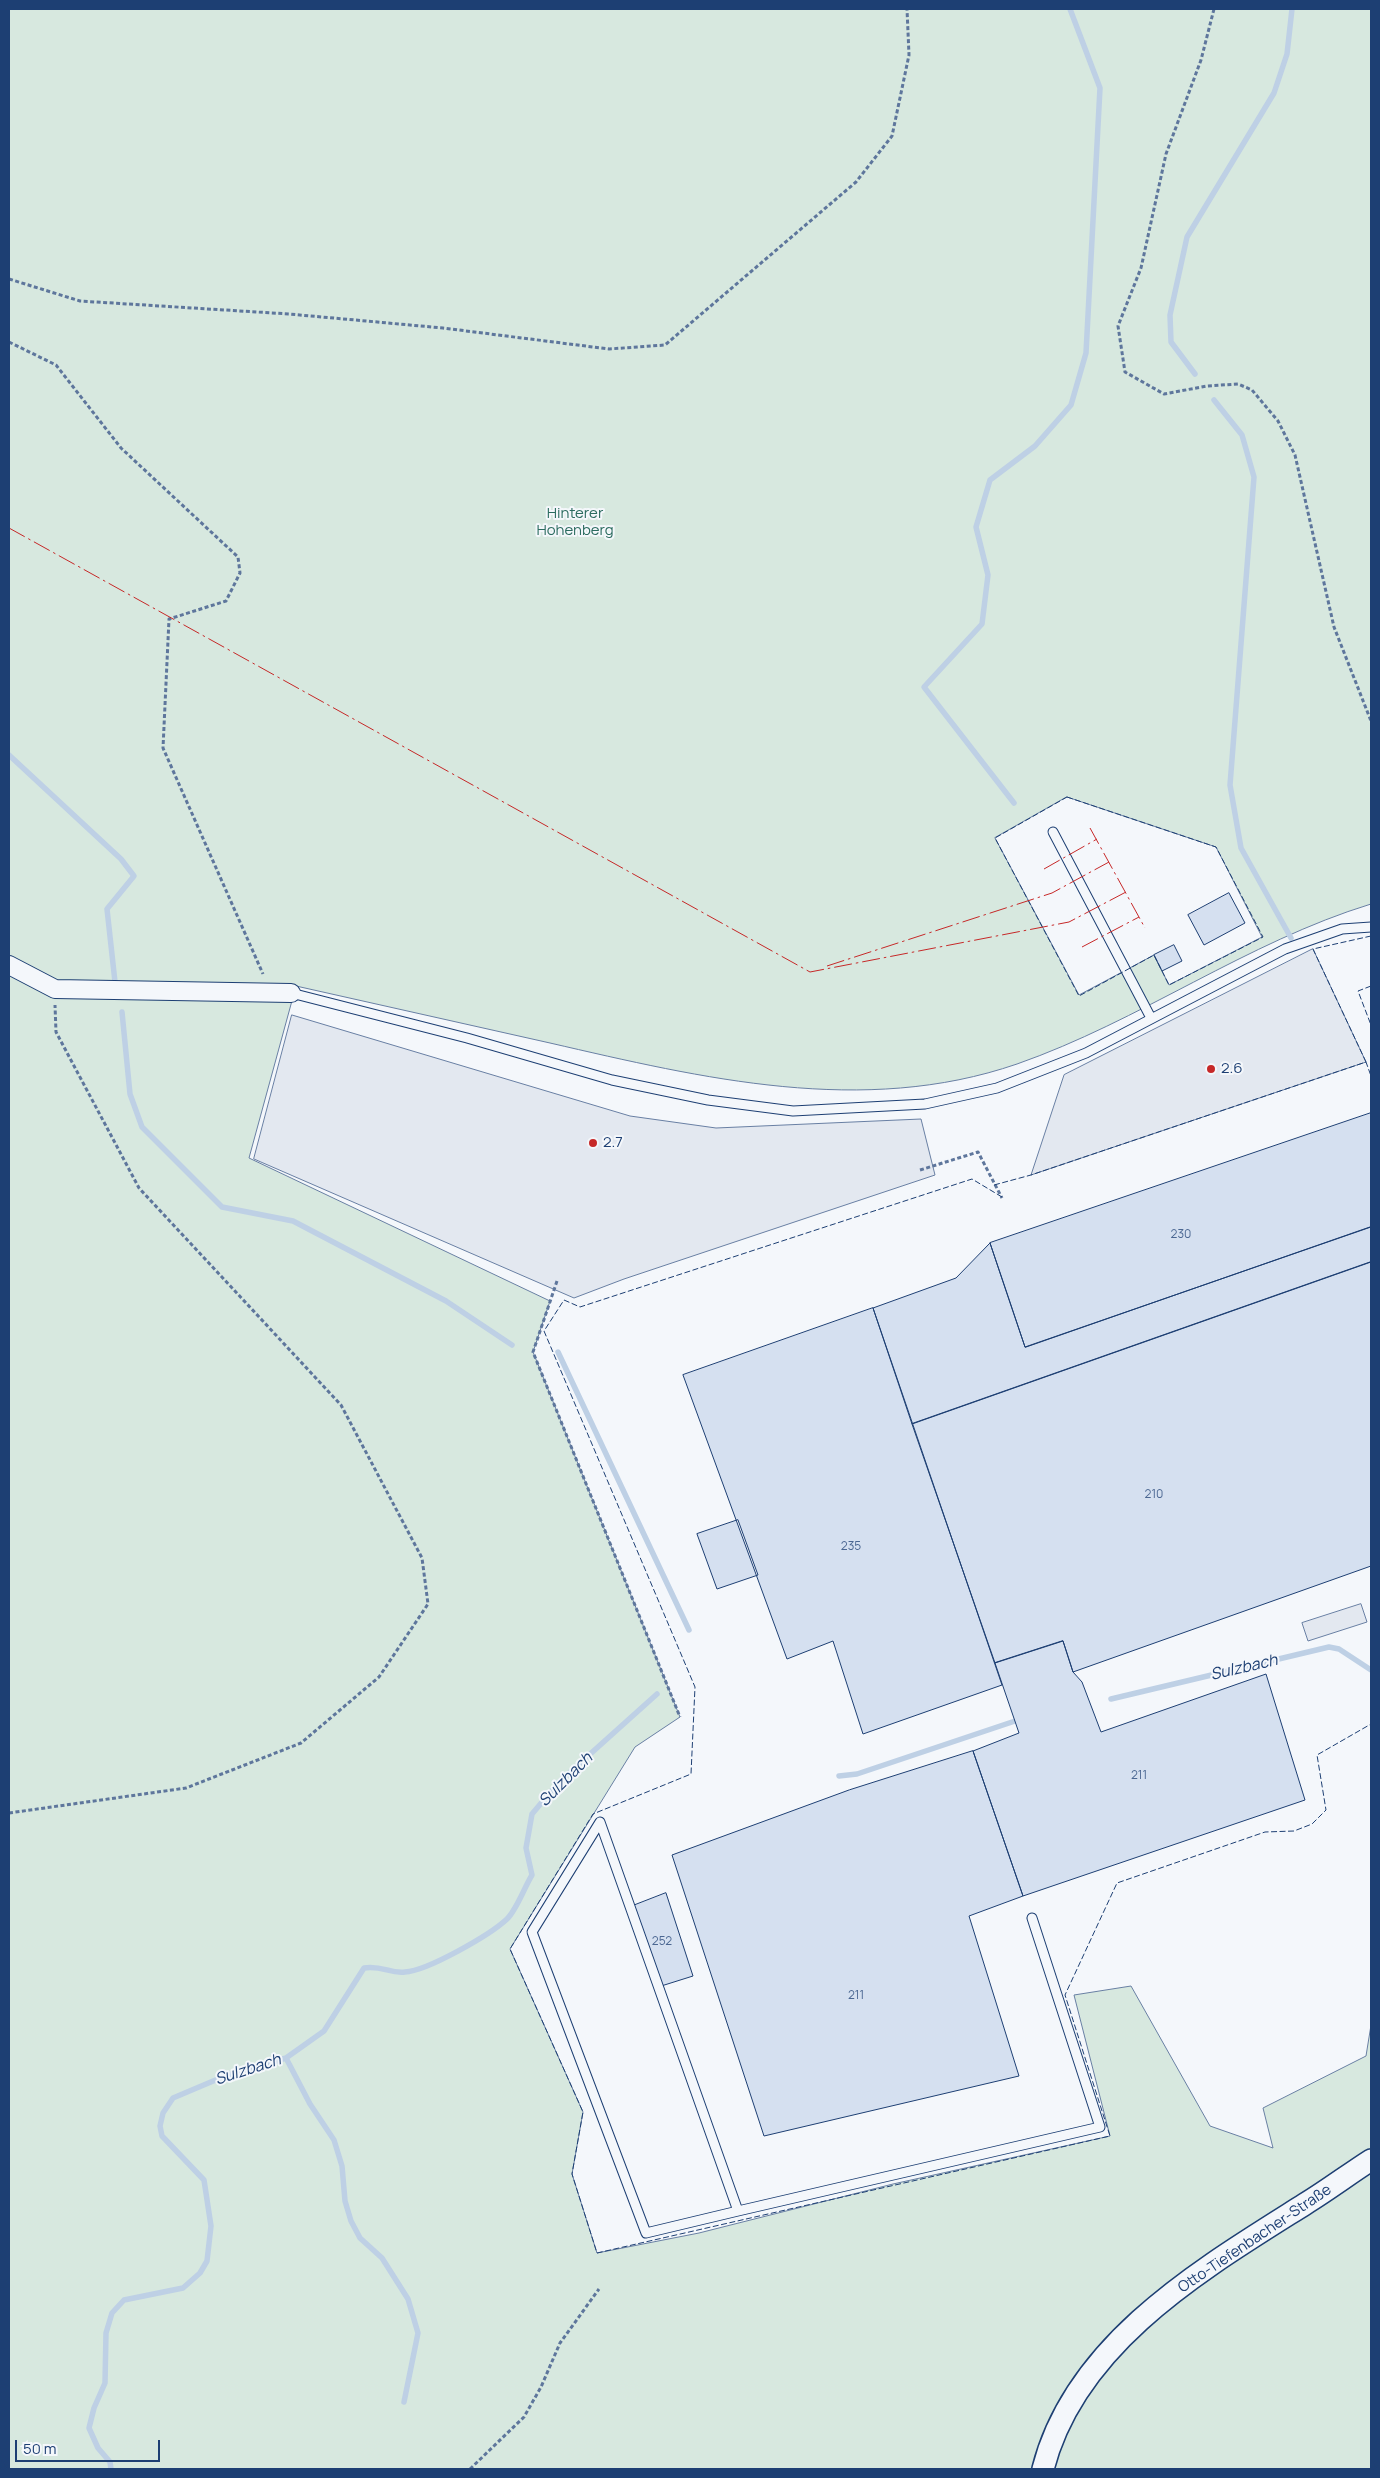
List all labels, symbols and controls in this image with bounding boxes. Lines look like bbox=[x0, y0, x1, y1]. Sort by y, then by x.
park label: Hinterer Hohenberg bbox=[536, 505, 614, 540]
place label: 2.6 bbox=[1221, 1060, 1243, 1078]
marker: 2.6 bbox=[1205, 1063, 1217, 1075]
place label: 2.7 bbox=[603, 1134, 623, 1152]
marker: 2.7 bbox=[587, 1137, 599, 1149]
house number: 230 bbox=[1171, 1228, 1191, 1242]
house number: 210 bbox=[1145, 1488, 1163, 1502]
house number: 235 bbox=[841, 1540, 861, 1554]
water label: Sulzbach bbox=[1209, 1651, 1279, 1685]
water label: Sulzbach bbox=[535, 1749, 597, 1811]
house number: 211 bbox=[1131, 1769, 1147, 1783]
house number: 252 bbox=[652, 1935, 672, 1949]
house number: 211 bbox=[848, 1989, 864, 2003]
water label: Sulzbach bbox=[213, 2050, 283, 2090]
street label: Otto-Tiefenbacher-Straße bbox=[1175, 2181, 1335, 2297]
scale bar bbox=[18, 2430, 162, 2462]
text: 50 m bbox=[23, 2438, 57, 2459]

